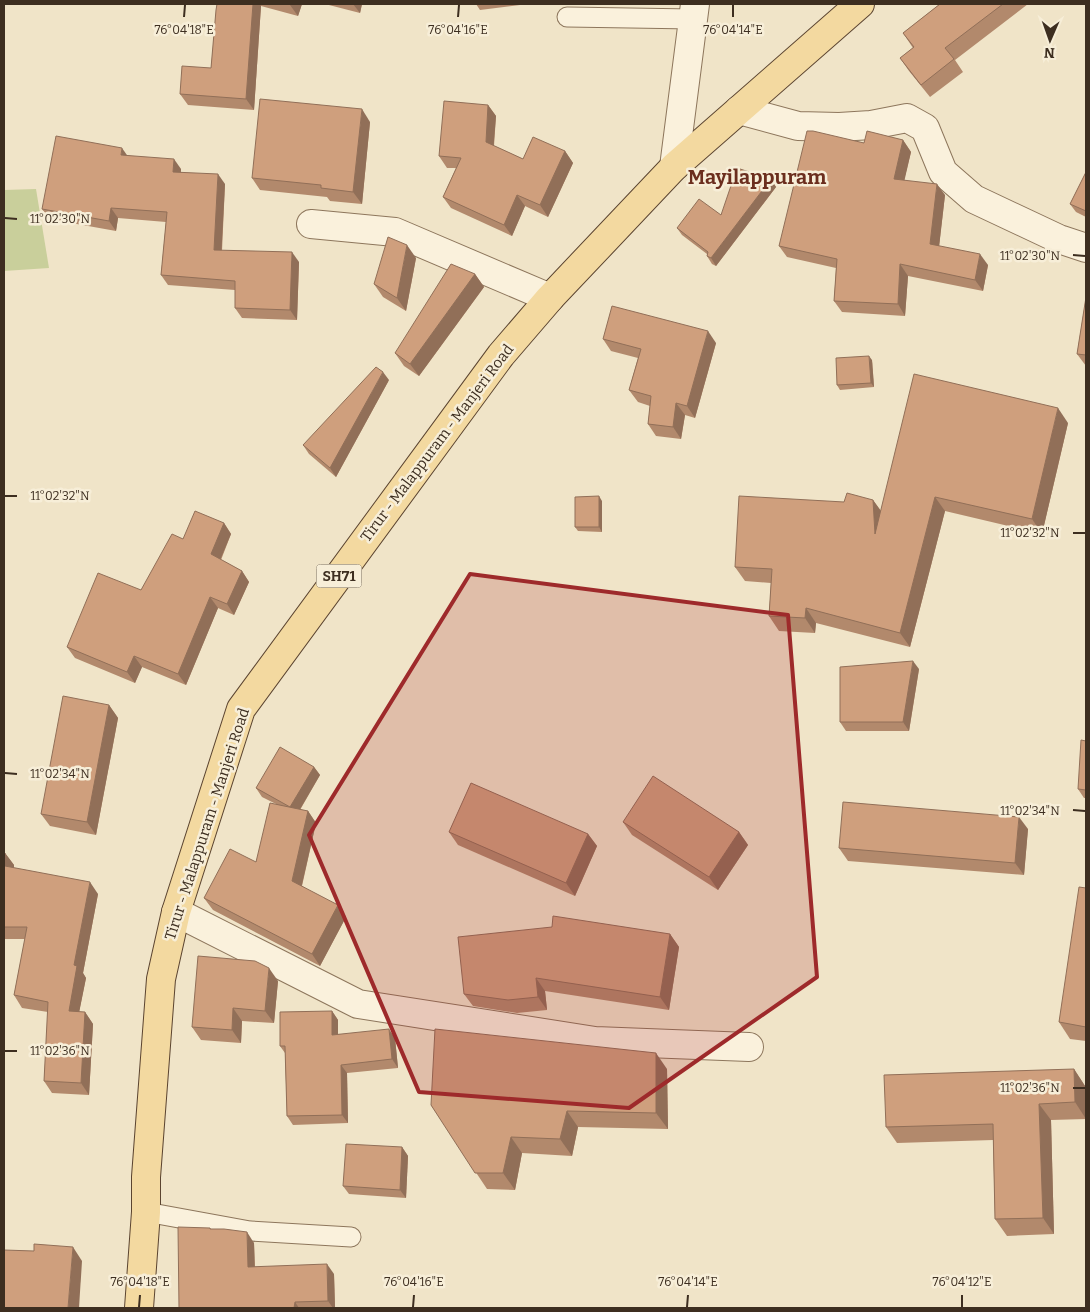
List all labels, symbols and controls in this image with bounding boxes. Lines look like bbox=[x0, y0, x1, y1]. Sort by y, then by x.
north arrow bbox=[1025, 15, 1075, 65]
text: 76°04'18"E bbox=[154, 23, 214, 37]
text: 76°04'16"E bbox=[428, 23, 488, 37]
text: 76°04'14"E bbox=[703, 23, 763, 37]
text: N bbox=[1044, 44, 1055, 61]
district label: Mayilappuram bbox=[688, 165, 826, 189]
text: 11°02'30"N bbox=[30, 212, 91, 226]
text: 11°02'30"N bbox=[1000, 249, 1061, 263]
street label: Tirur - Malappuram - Manjeri Road bbox=[357, 341, 517, 545]
text: 11°02'32"N bbox=[30, 489, 90, 503]
text: 11°02'32"N bbox=[1000, 526, 1060, 540]
road number: SH71 bbox=[316, 564, 362, 588]
street label: Tirur - Malappuram - Manjeri Road bbox=[161, 706, 253, 942]
text: 11°02'34"N bbox=[30, 767, 90, 781]
text: 11°02'34"N bbox=[1000, 804, 1060, 818]
text: 11°02'36"N bbox=[30, 1044, 90, 1058]
text: 11°02'36"N bbox=[1000, 1081, 1060, 1095]
text: 76°04'18"E bbox=[110, 1275, 170, 1289]
text: 76°04'16"E bbox=[384, 1275, 444, 1289]
text: 76°04'14"E bbox=[658, 1275, 718, 1289]
text: 76°04'12"E bbox=[933, 1275, 991, 1289]

